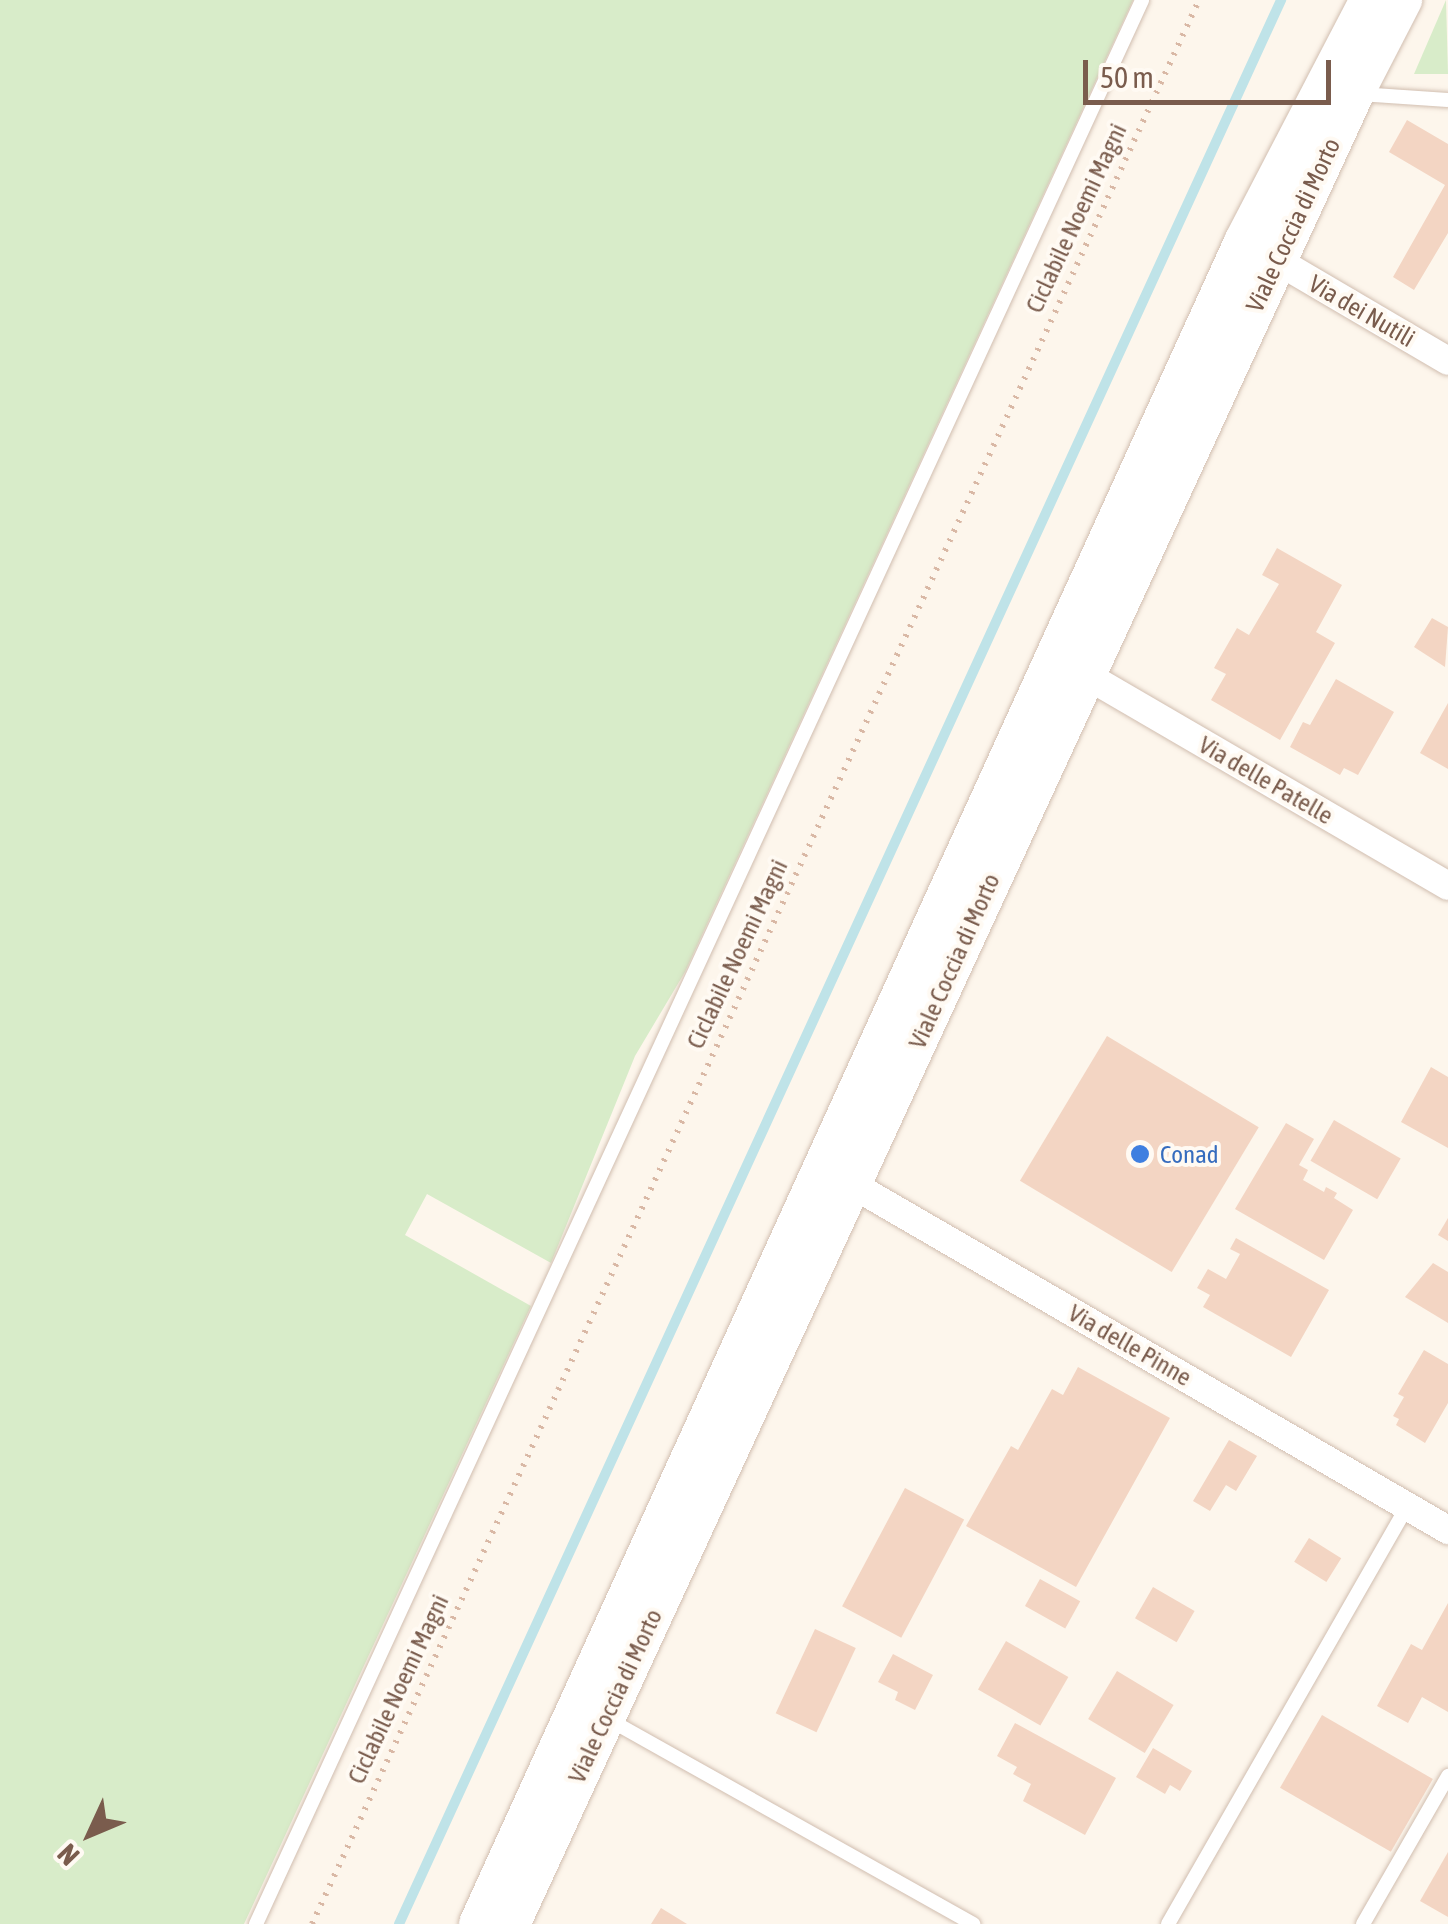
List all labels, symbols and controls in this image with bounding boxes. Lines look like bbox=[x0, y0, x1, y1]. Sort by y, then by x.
scale bar bbox=[1088, 40, 1336, 102]
text: 50 m bbox=[1100, 60, 1154, 94]
street label: Ciclabile Noemi Magni bbox=[1019, 119, 1133, 317]
street label: Viale Coccia di Morto bbox=[1240, 133, 1346, 317]
street label: Via dei Nutili bbox=[1304, 269, 1420, 353]
street label: Via delle Patelle bbox=[1194, 729, 1338, 831]
street label: Ciclabile Noemi Magni bbox=[680, 855, 794, 1053]
street label: Viale Coccia di Morto bbox=[902, 869, 1006, 1053]
place label: Conad bbox=[1160, 1139, 1219, 1169]
marker: Conad bbox=[1129, 1143, 1151, 1165]
street label: Via delle Pinne bbox=[1063, 1298, 1197, 1392]
street label: Ciclabile Noemi Magni bbox=[341, 1590, 455, 1788]
street label: Viale Coccia di Morto bbox=[562, 1604, 668, 1788]
north arrow bbox=[40, 1784, 140, 1884]
text: N bbox=[51, 1838, 86, 1872]

